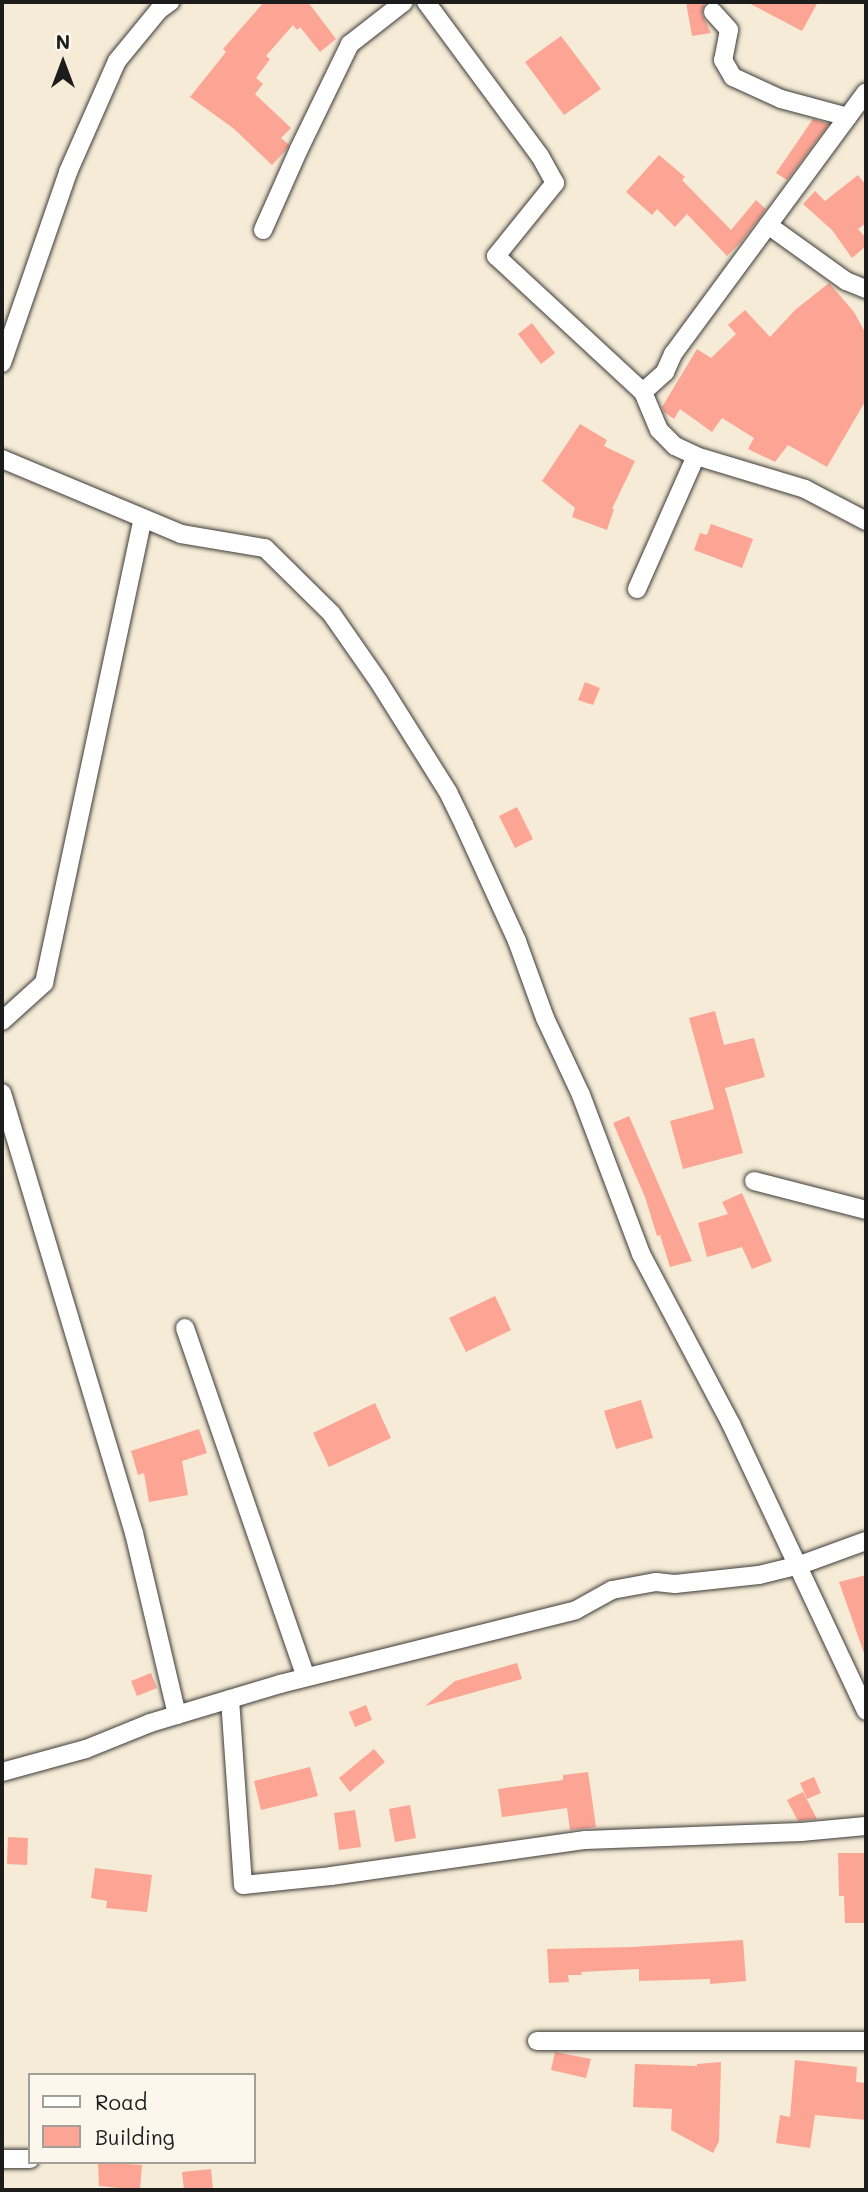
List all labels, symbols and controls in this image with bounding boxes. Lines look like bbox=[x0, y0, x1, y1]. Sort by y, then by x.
north arrow bbox=[28, 28, 98, 98]
text: N bbox=[56, 29, 70, 54]
legend bbox=[28, 2073, 256, 2164]
text: Road bbox=[95, 2088, 147, 2115]
text: Building bbox=[95, 2123, 175, 2150]

